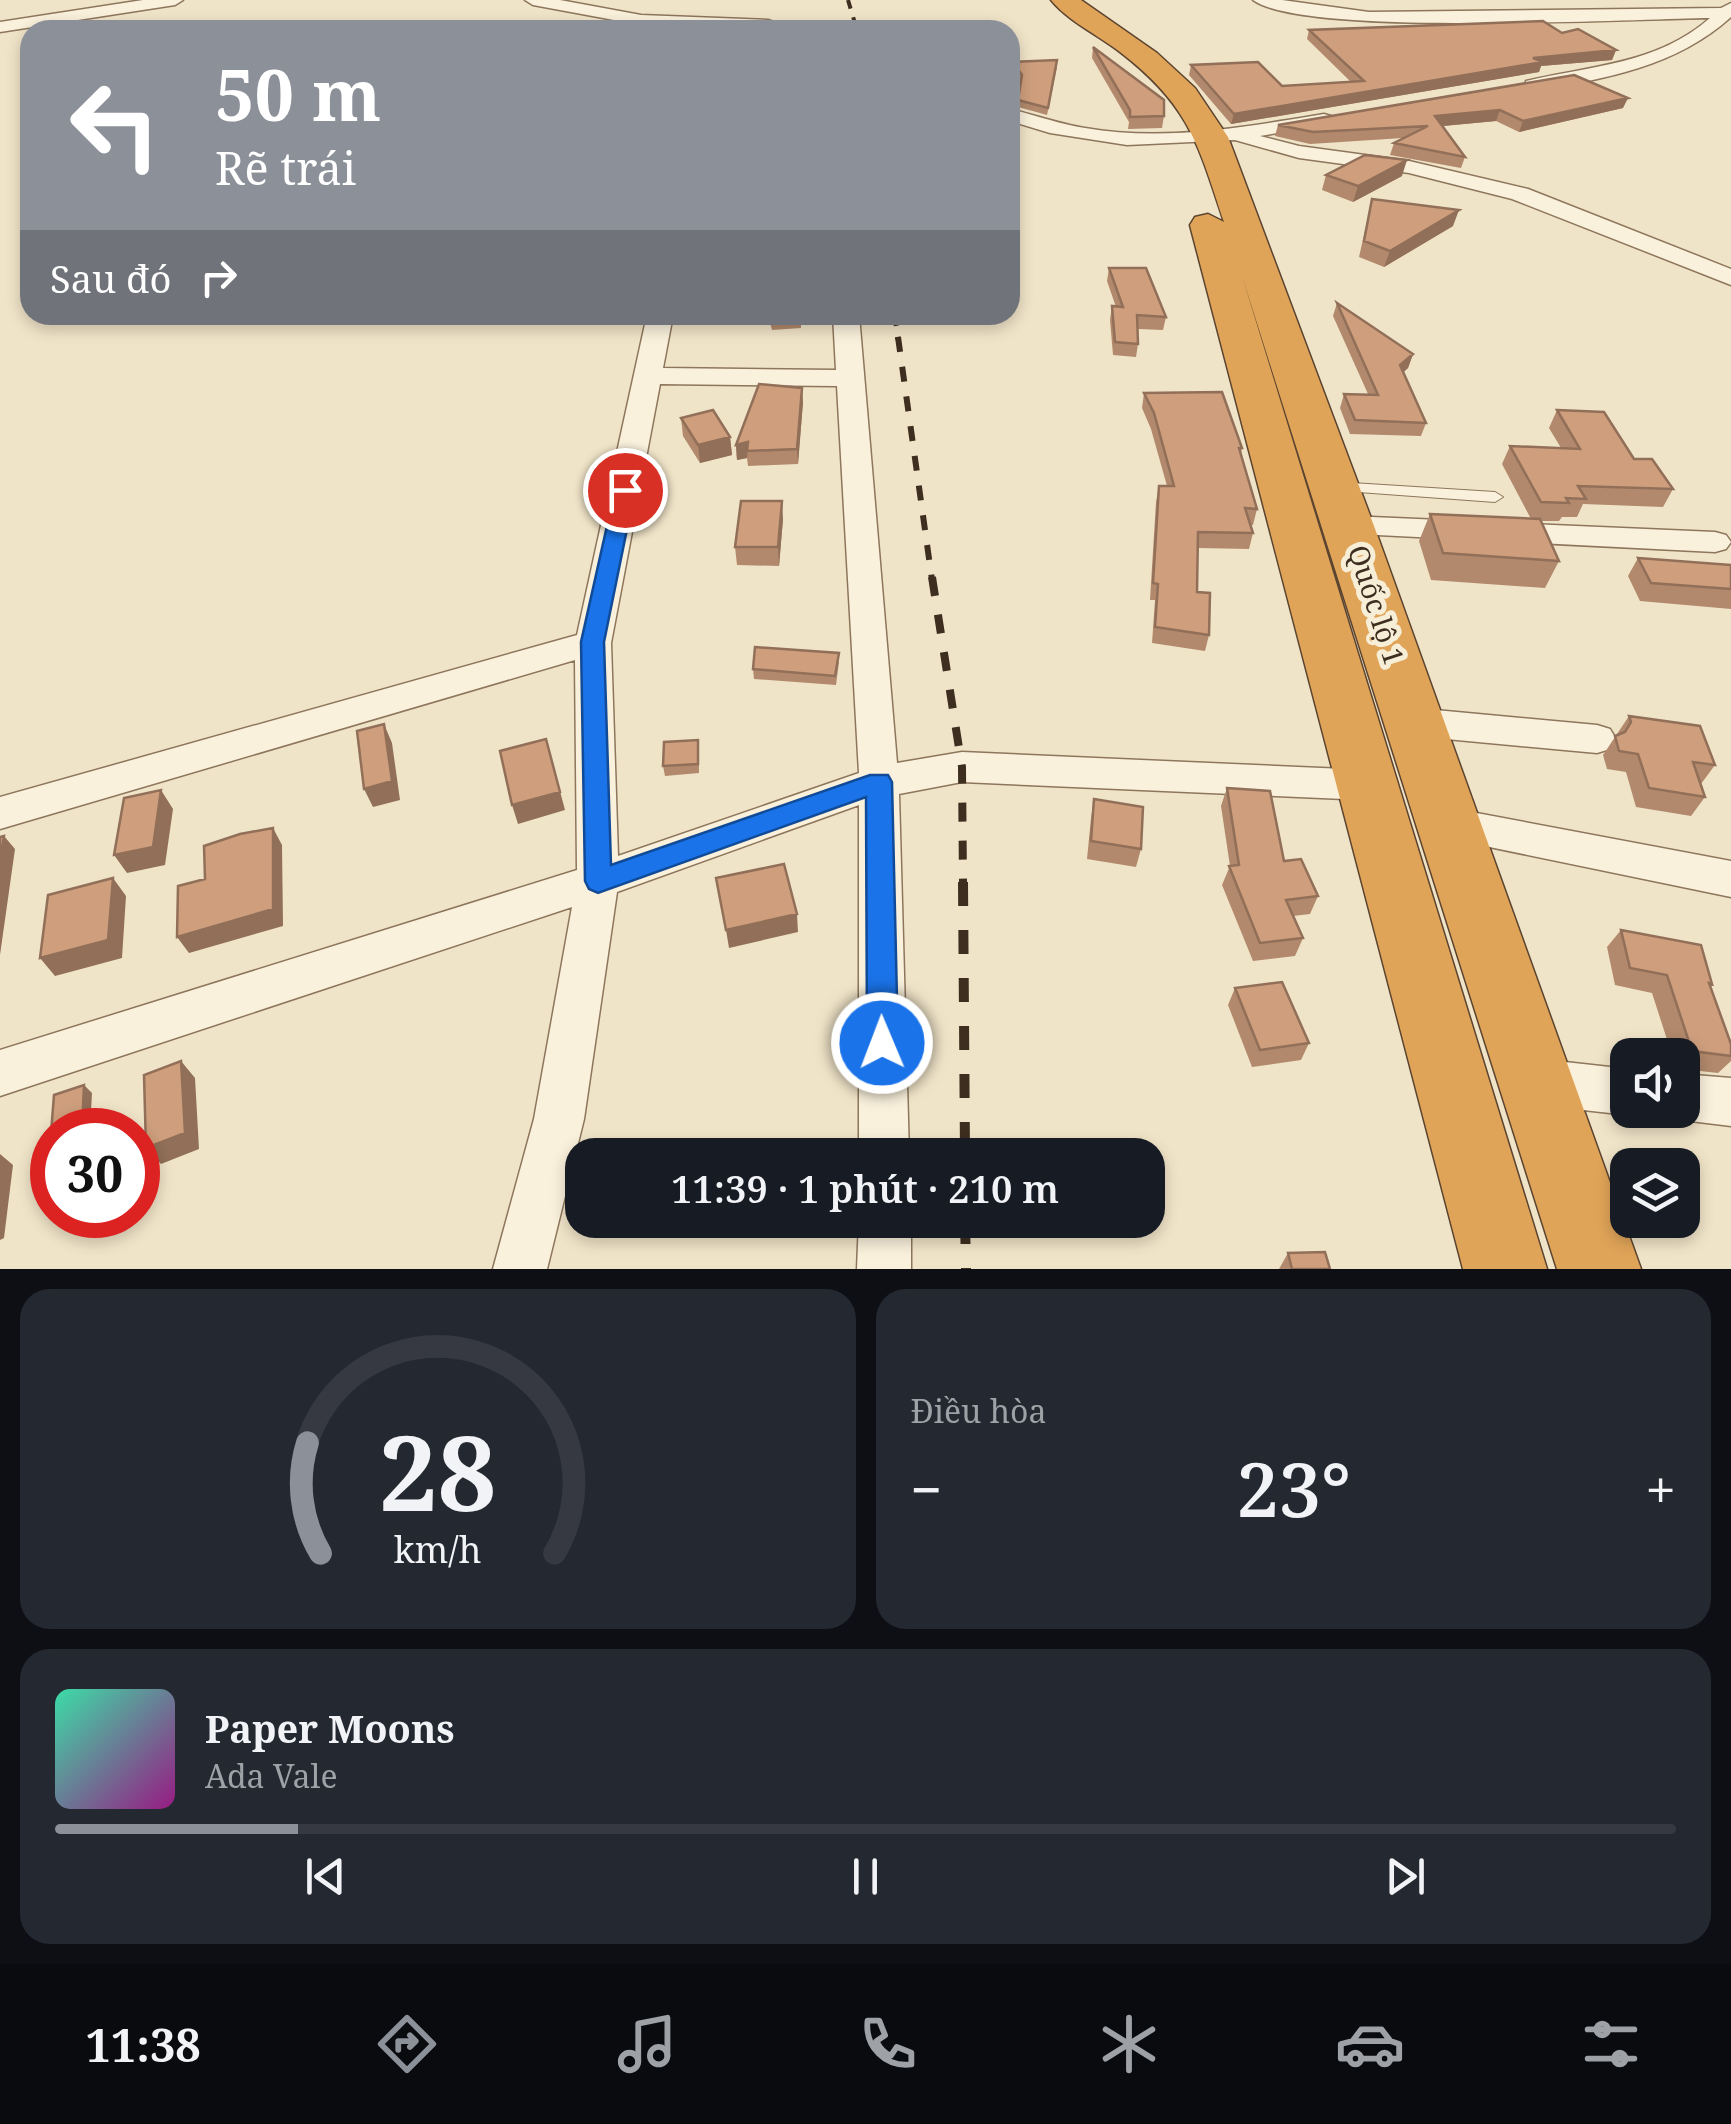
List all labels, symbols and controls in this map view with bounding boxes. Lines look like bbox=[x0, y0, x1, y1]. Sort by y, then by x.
text: 50 m bbox=[215, 46, 381, 142]
icon: left bbox=[50, 60, 180, 190]
text: Rẽ trái bbox=[215, 137, 356, 198]
icon: right bbox=[191, 250, 246, 305]
text: Sau đó bbox=[50, 252, 171, 304]
pin bbox=[583, 448, 668, 533]
icon: arrive bbox=[598, 463, 653, 518]
street label: Quốc lộ 1 bbox=[1340, 540, 1414, 669]
position arrow bbox=[830, 991, 934, 1095]
map controls bbox=[1610, 1038, 1700, 1238]
button: sound bbox=[1610, 1038, 1700, 1128]
speed limit sign: 30 bbox=[30, 1108, 160, 1238]
button: layers bbox=[1610, 1148, 1700, 1238]
text: 11:39 · 1 phút · 210 m bbox=[671, 1162, 1059, 1214]
text: Điều hòa bbox=[911, 1389, 1047, 1432]
text: 28 bbox=[379, 1400, 497, 1541]
text: 23° bbox=[1237, 1437, 1351, 1539]
text: − bbox=[911, 1451, 942, 1526]
text: + bbox=[1645, 1451, 1676, 1526]
text: km/h bbox=[394, 1525, 482, 1573]
text: Paper Moons bbox=[205, 1702, 455, 1754]
text: Ada Vale bbox=[205, 1754, 338, 1797]
icon: previous bbox=[298, 1849, 353, 1904]
icon: pause bbox=[838, 1849, 893, 1904]
icon: next bbox=[1378, 1849, 1433, 1904]
icon: directions bbox=[372, 2009, 442, 2079]
icon: music bbox=[612, 2009, 682, 2079]
icon: phone bbox=[853, 2009, 923, 2079]
icon: climate bbox=[1094, 2009, 1164, 2079]
icon: car bbox=[1335, 2009, 1405, 2079]
icon: filters bbox=[1576, 2009, 1646, 2079]
text: 11:38 bbox=[85, 2014, 201, 2075]

